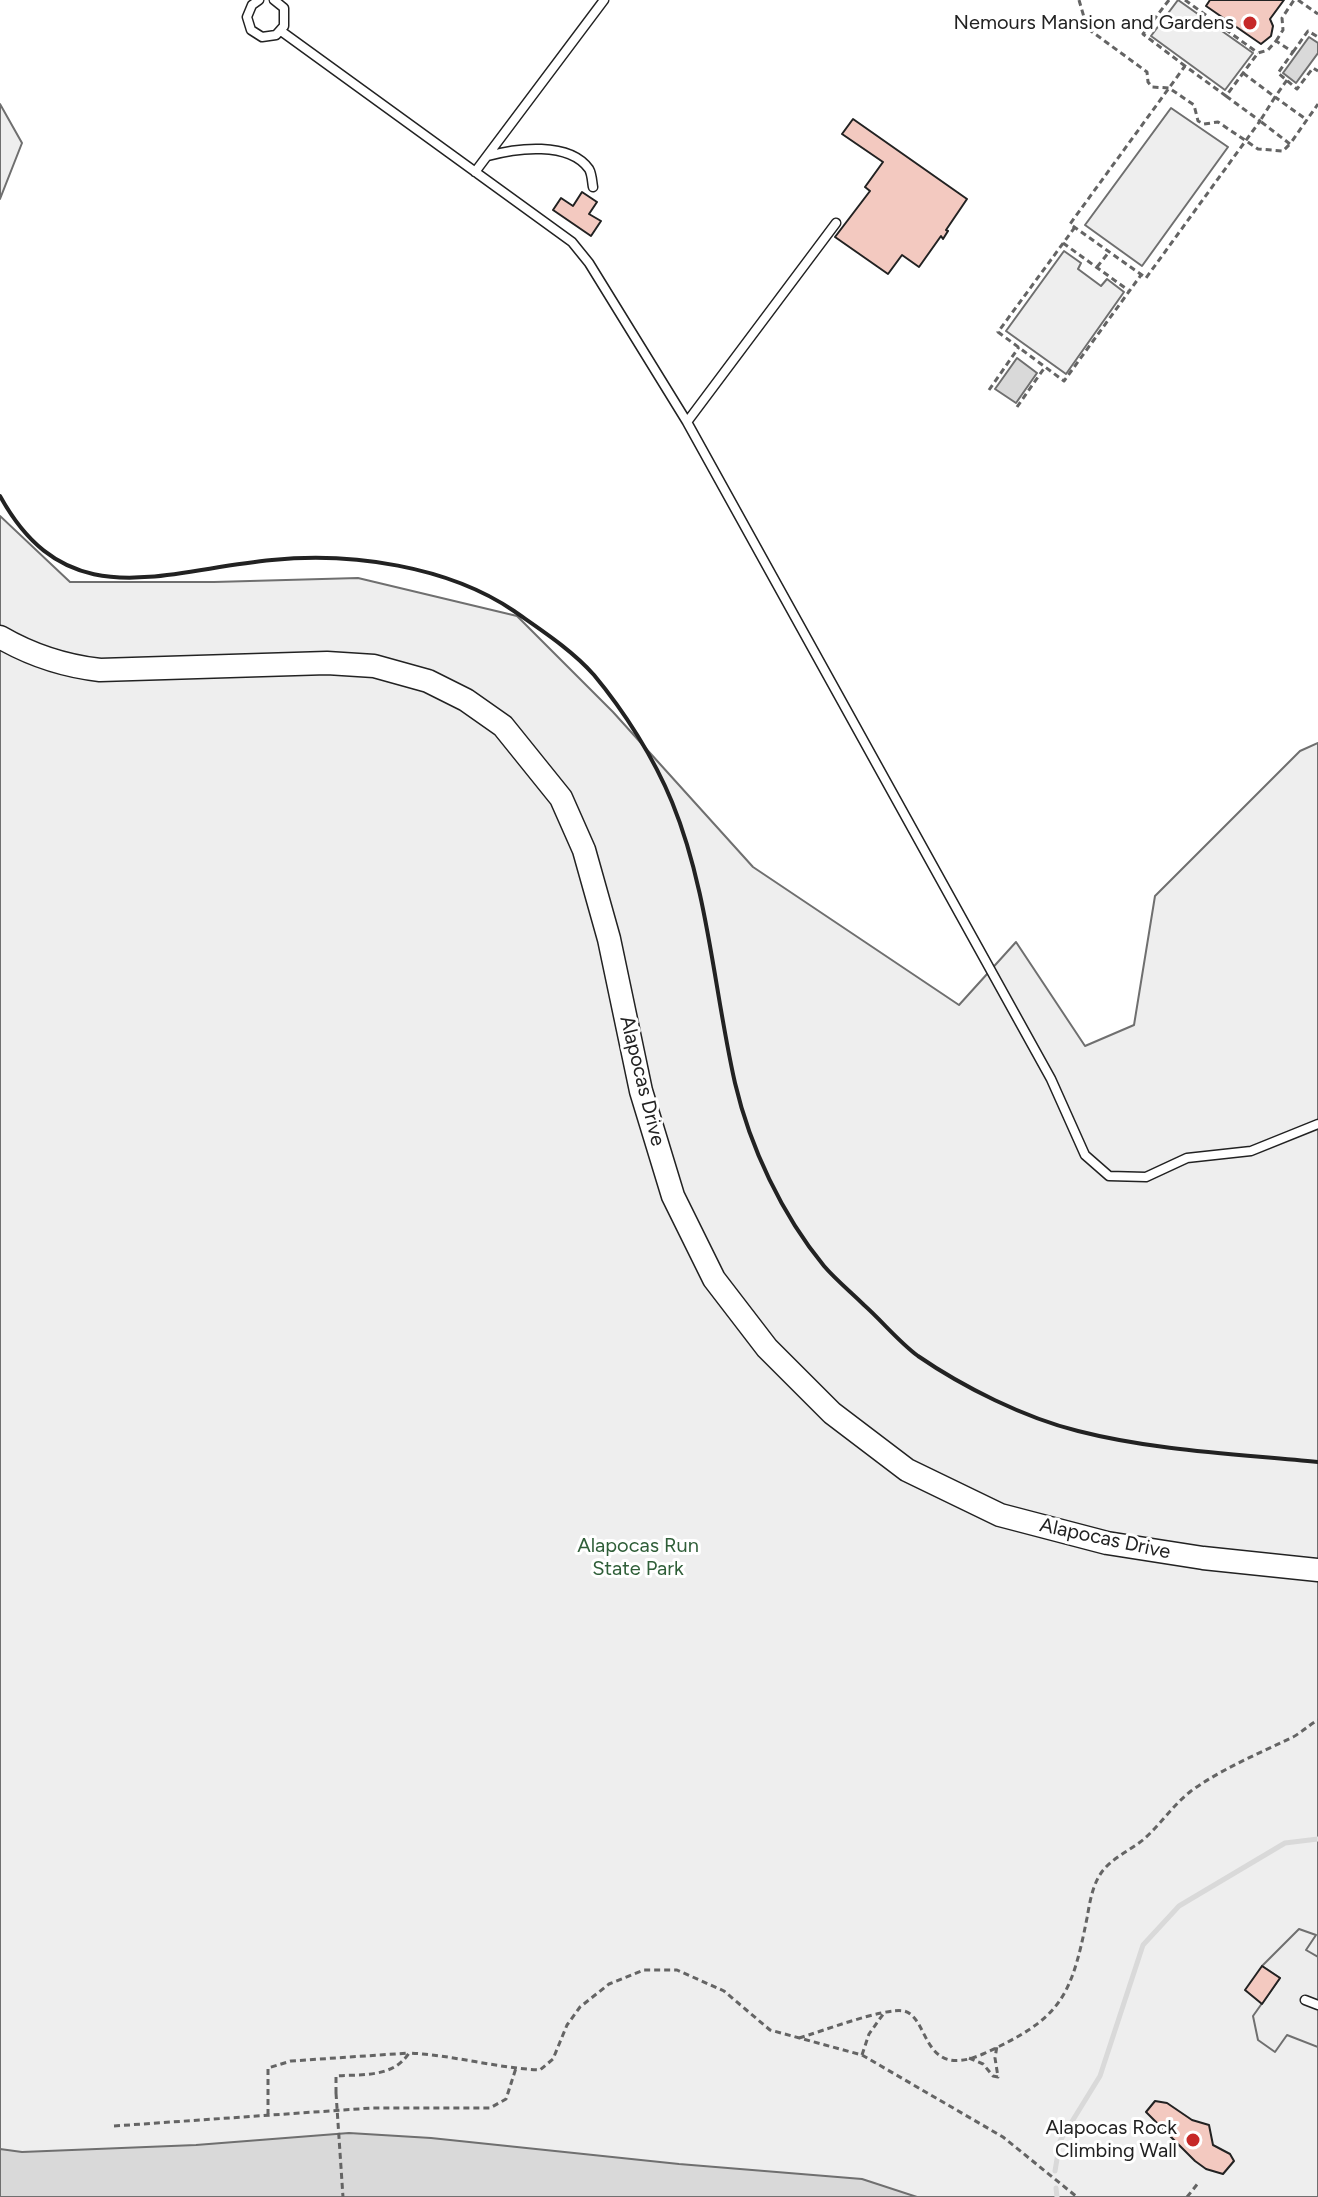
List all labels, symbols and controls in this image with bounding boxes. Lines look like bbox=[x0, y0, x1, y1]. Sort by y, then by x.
place label: Nemours Mansion and Gardens bbox=[954, 11, 1234, 35]
marker: Nemours Mansion and Gardens bbox=[1241, 14, 1259, 32]
street label: Alapocas Drive bbox=[614, 1014, 670, 1148]
street label: Alapocas Drive bbox=[1037, 1513, 1173, 1565]
park label: Alapocas Run State Park bbox=[577, 1534, 699, 1581]
place label: Alapocas Rock Climbing Wall bbox=[1046, 2116, 1177, 2163]
marker: Alapocas Rock Climbing Wall bbox=[1184, 2131, 1202, 2149]

